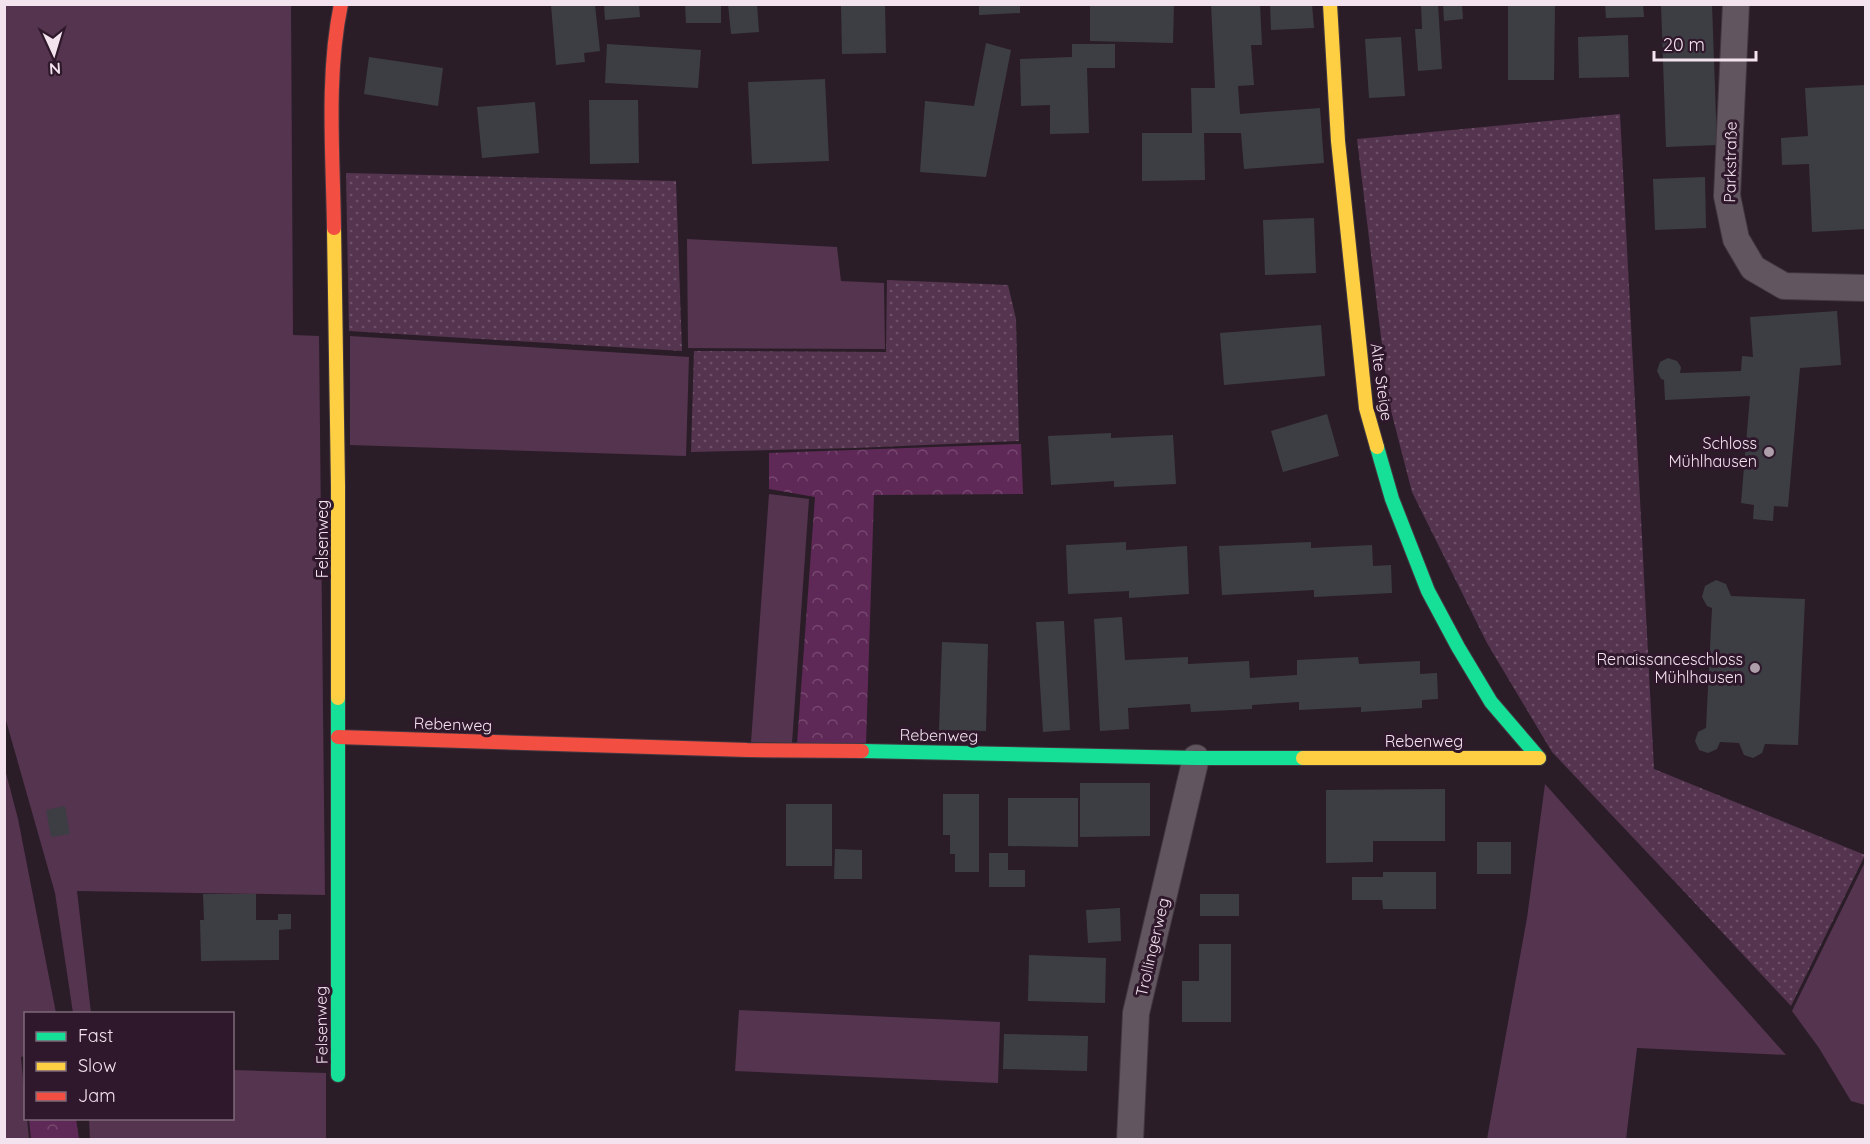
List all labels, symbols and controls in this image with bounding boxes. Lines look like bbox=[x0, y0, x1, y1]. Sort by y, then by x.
north arrow bbox=[24, 24, 84, 84]
scale bar bbox=[1654, 24, 1756, 62]
text: 20 m bbox=[1663, 33, 1705, 56]
text: N bbox=[48, 59, 62, 79]
street label: Parkstraße bbox=[1719, 121, 1741, 203]
street label: Alte Steige bbox=[1367, 342, 1397, 422]
place label: Schloss Mühlhausen bbox=[1668, 433, 1757, 471]
marker: Schloss Mühlhausen bbox=[1762, 445, 1776, 459]
street label: Felsenweg bbox=[312, 500, 332, 578]
place label: Renaissanceschloss Mühlhausen bbox=[1596, 649, 1743, 687]
marker: Renaissanceschloss Mühlhausen bbox=[1748, 661, 1762, 675]
street label: Rebenweg bbox=[413, 713, 493, 735]
street label: Rebenweg bbox=[900, 724, 978, 746]
street label: Rebenweg bbox=[1385, 731, 1463, 751]
street label: Trollingerweg bbox=[1131, 896, 1173, 998]
street label: Felsenweg bbox=[310, 986, 332, 1064]
legend bbox=[24, 1012, 234, 1120]
text: Fast bbox=[78, 1024, 113, 1047]
text: Slow bbox=[78, 1054, 116, 1077]
text: Jam bbox=[78, 1084, 116, 1107]

